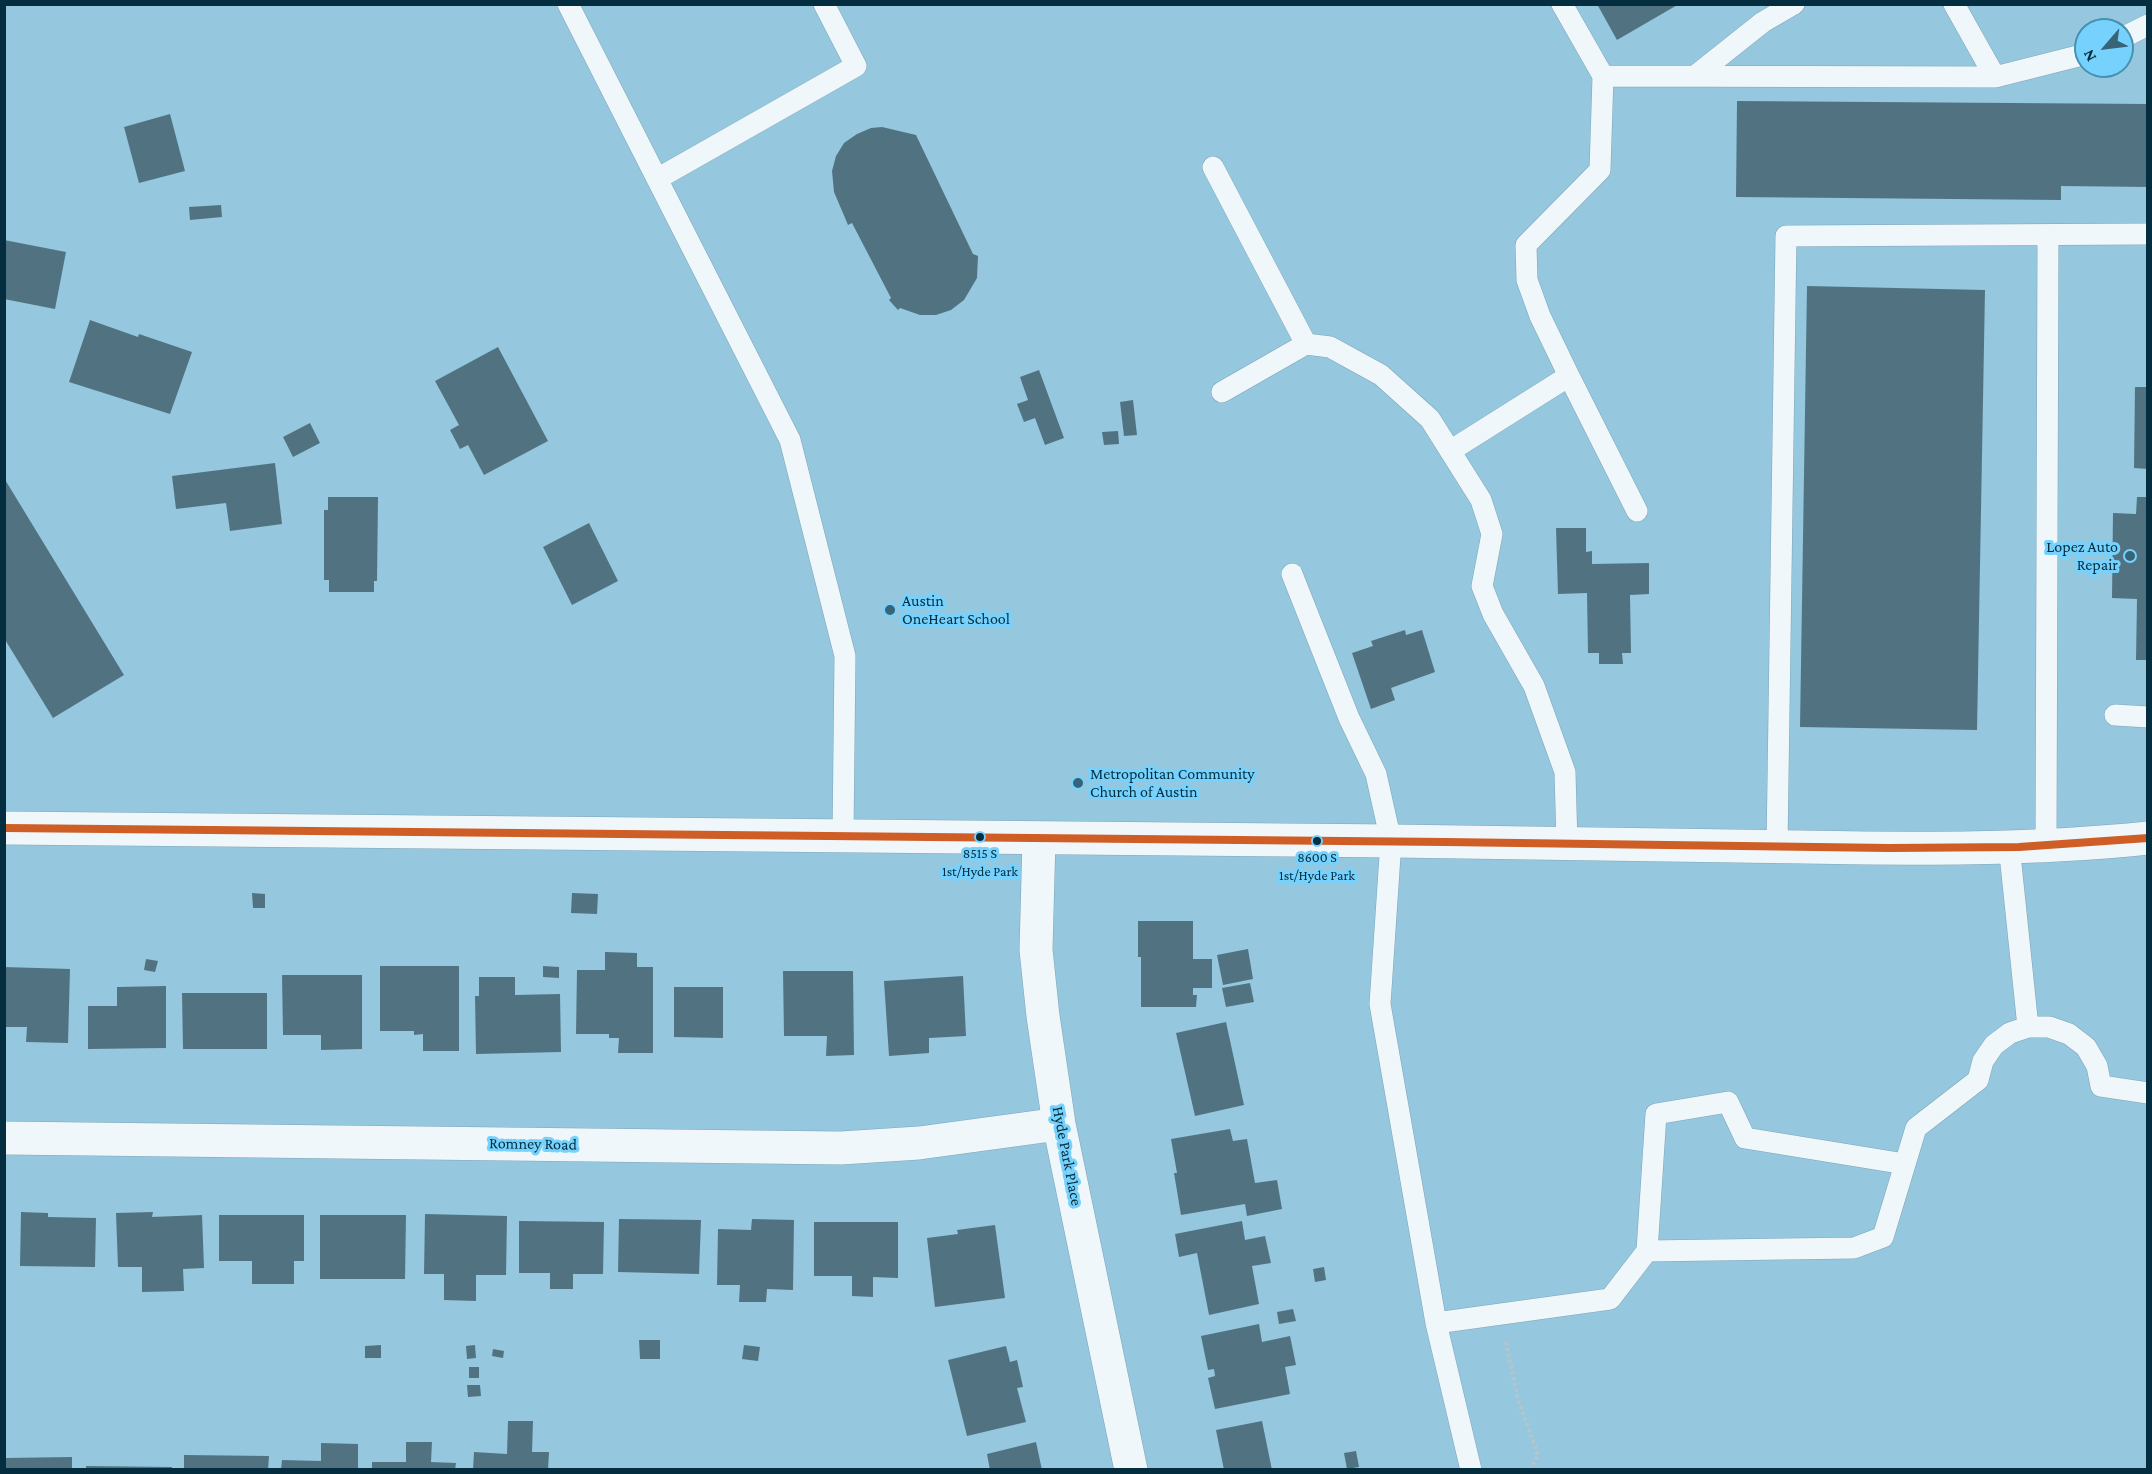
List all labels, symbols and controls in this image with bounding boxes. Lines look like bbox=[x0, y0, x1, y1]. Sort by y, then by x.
north arrow bbox=[2074, 18, 2134, 78]
text: N bbox=[2079, 47, 2099, 65]
place label: Lopez Auto Repair bbox=[2046, 537, 2118, 575]
marker: Lopez Auto Repair bbox=[2123, 549, 2137, 563]
place label: Austin OneHeart School bbox=[902, 591, 1010, 629]
marker: Austin OneHeart School bbox=[883, 603, 897, 617]
place label: Metropolitan Community Church of Austin bbox=[1090, 764, 1255, 802]
marker: Metropolitan Community Church of Austin bbox=[1071, 776, 1085, 790]
marker: 8515 S 1st/Hyde Park bbox=[974, 831, 986, 843]
marker: 8600 S 1st/Hyde Park bbox=[1311, 835, 1323, 847]
place label: 8515 S 1st/Hyde Park bbox=[942, 846, 1018, 879]
place label: 8600 S 1st/Hyde Park bbox=[1279, 850, 1355, 882]
street label: Hyde Park Place bbox=[1048, 1105, 1086, 1207]
street label: Romney Road bbox=[489, 1134, 577, 1154]

